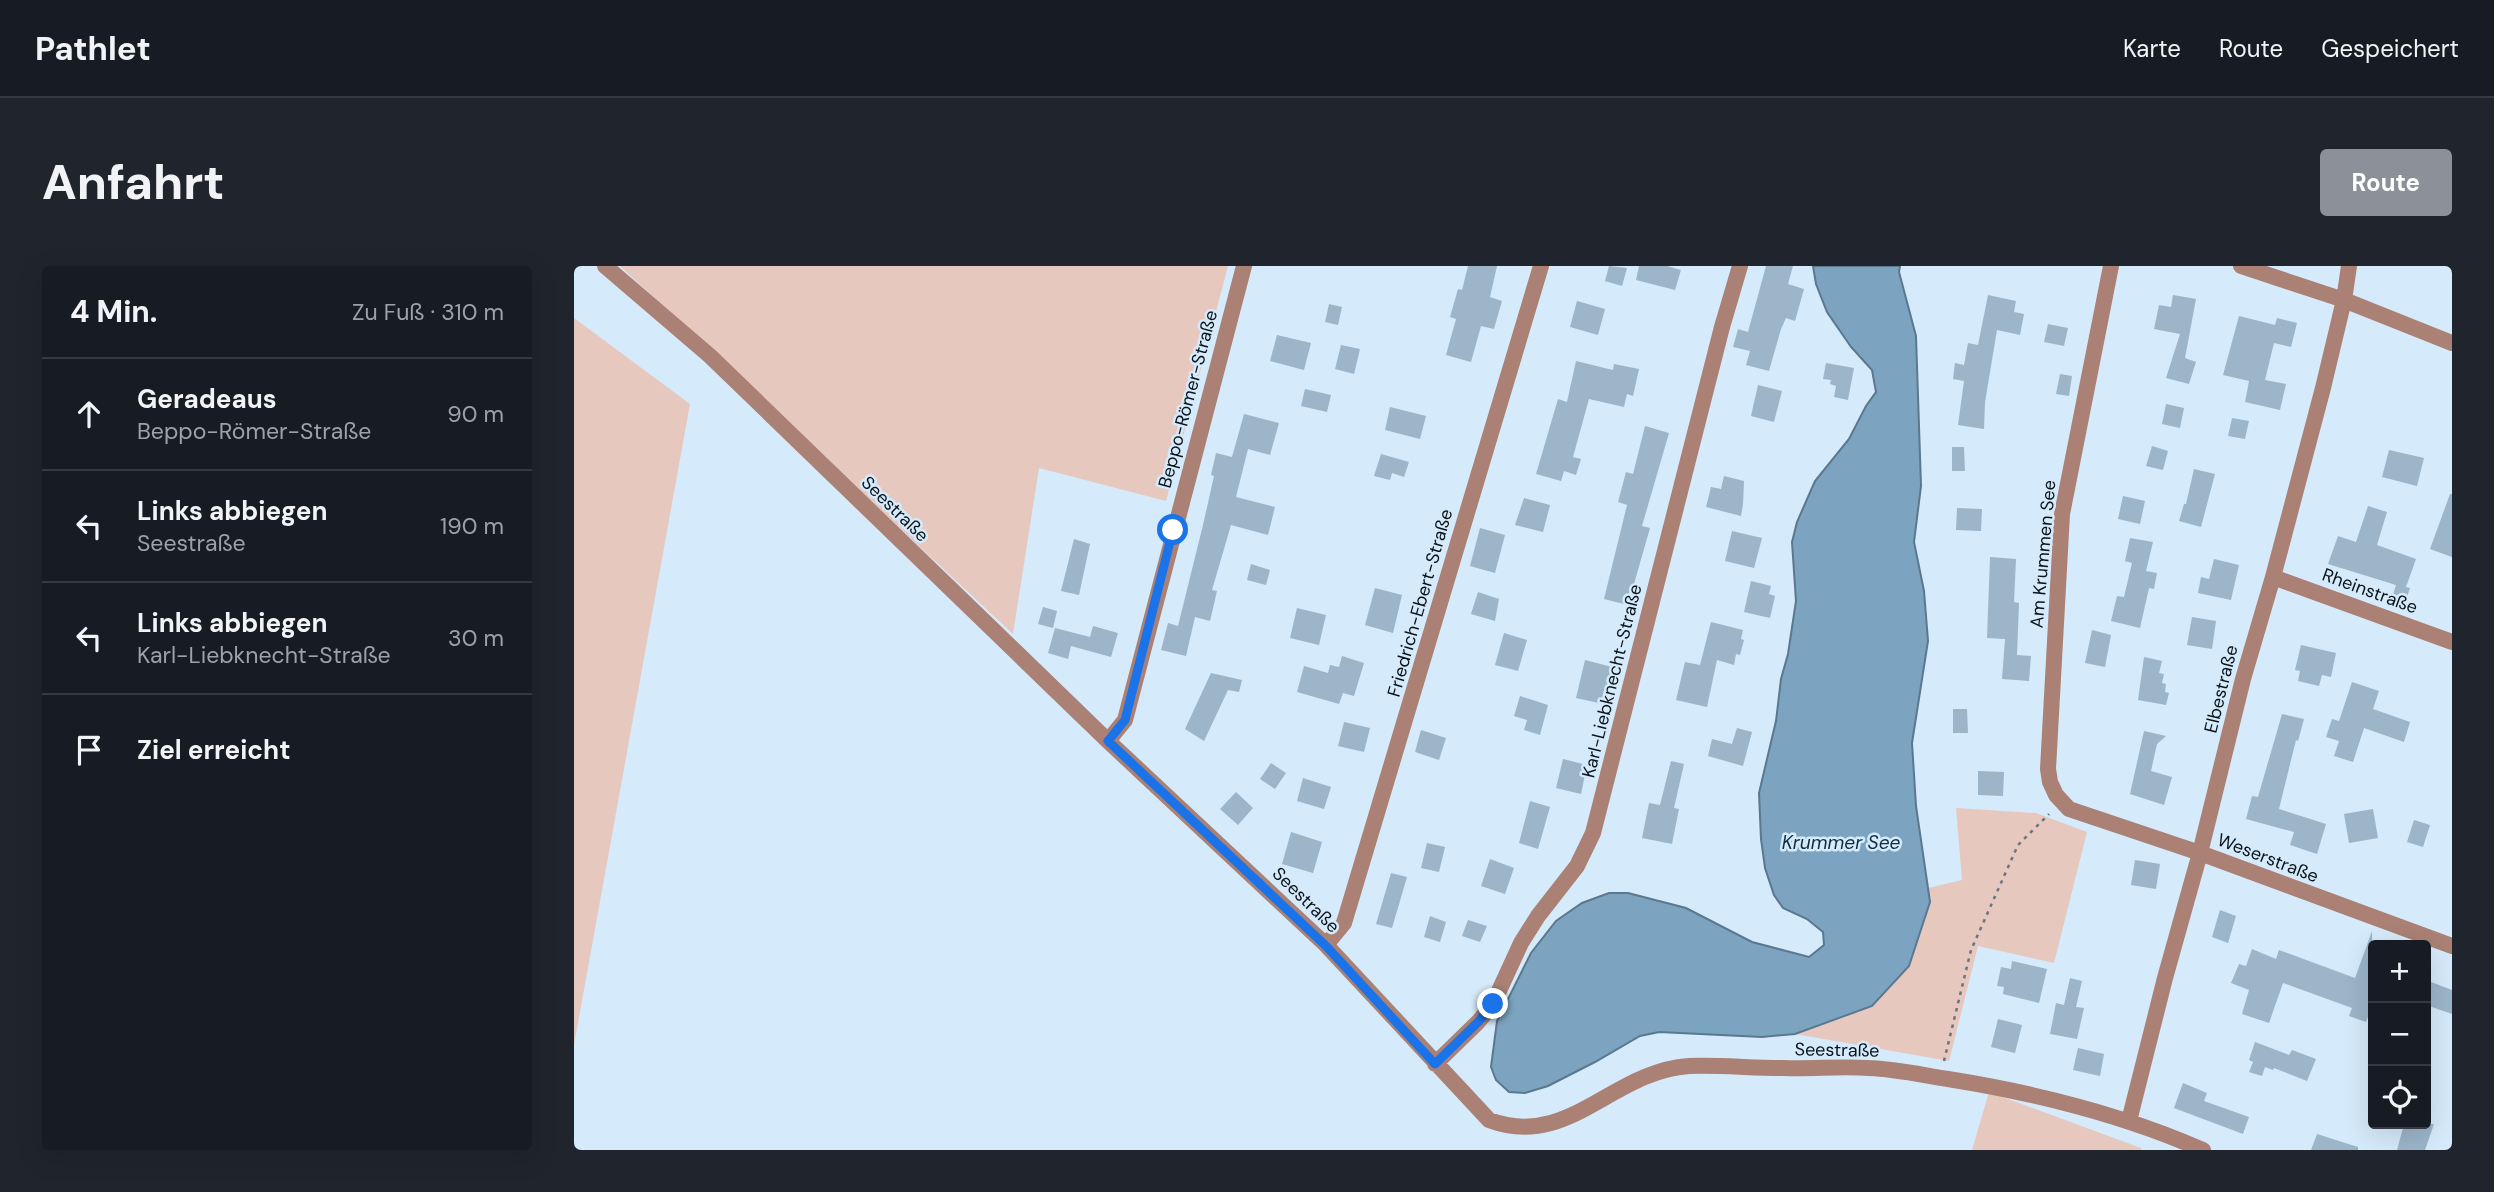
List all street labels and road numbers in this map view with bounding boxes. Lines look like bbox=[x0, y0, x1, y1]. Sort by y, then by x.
street label: Beppo-Römer-Straße bbox=[1153, 307, 1223, 491]
street label: Seestraße bbox=[856, 471, 934, 547]
street label: Am Krummen See bbox=[2025, 479, 2061, 629]
street label: Friedrich-Ebert-Straße bbox=[1382, 506, 1458, 700]
street label: Rheinstraße bbox=[2319, 563, 2421, 619]
street label: Karl-Liebknecht-Straße bbox=[1576, 582, 1648, 780]
street label: Elbestraße bbox=[2199, 643, 2243, 735]
street label: Weserstraße bbox=[2214, 828, 2322, 888]
street label: Seestraße bbox=[1267, 862, 1345, 938]
street label: Seestraße bbox=[1794, 1037, 1880, 1063]

